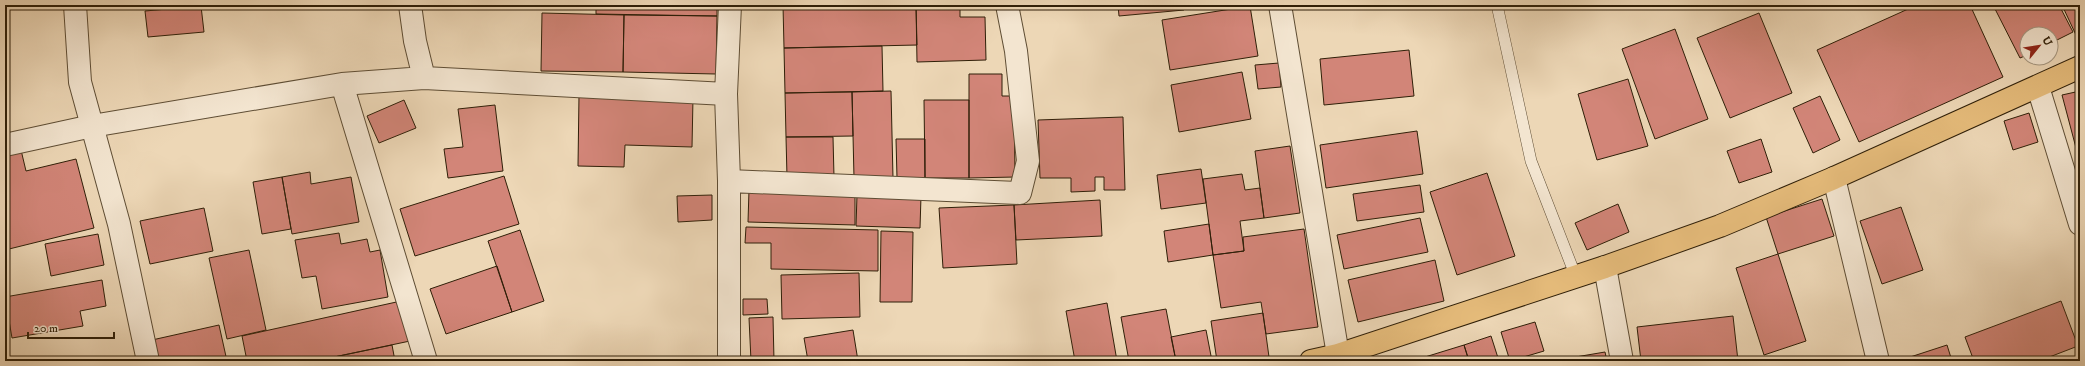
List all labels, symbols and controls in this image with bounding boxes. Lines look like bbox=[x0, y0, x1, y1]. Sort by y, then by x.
north arrow bbox=[2019, 26, 2059, 66]
text: U bbox=[2039, 34, 2055, 49]
scale bar bbox=[28, 314, 114, 340]
text: 20 m bbox=[34, 321, 58, 336]

